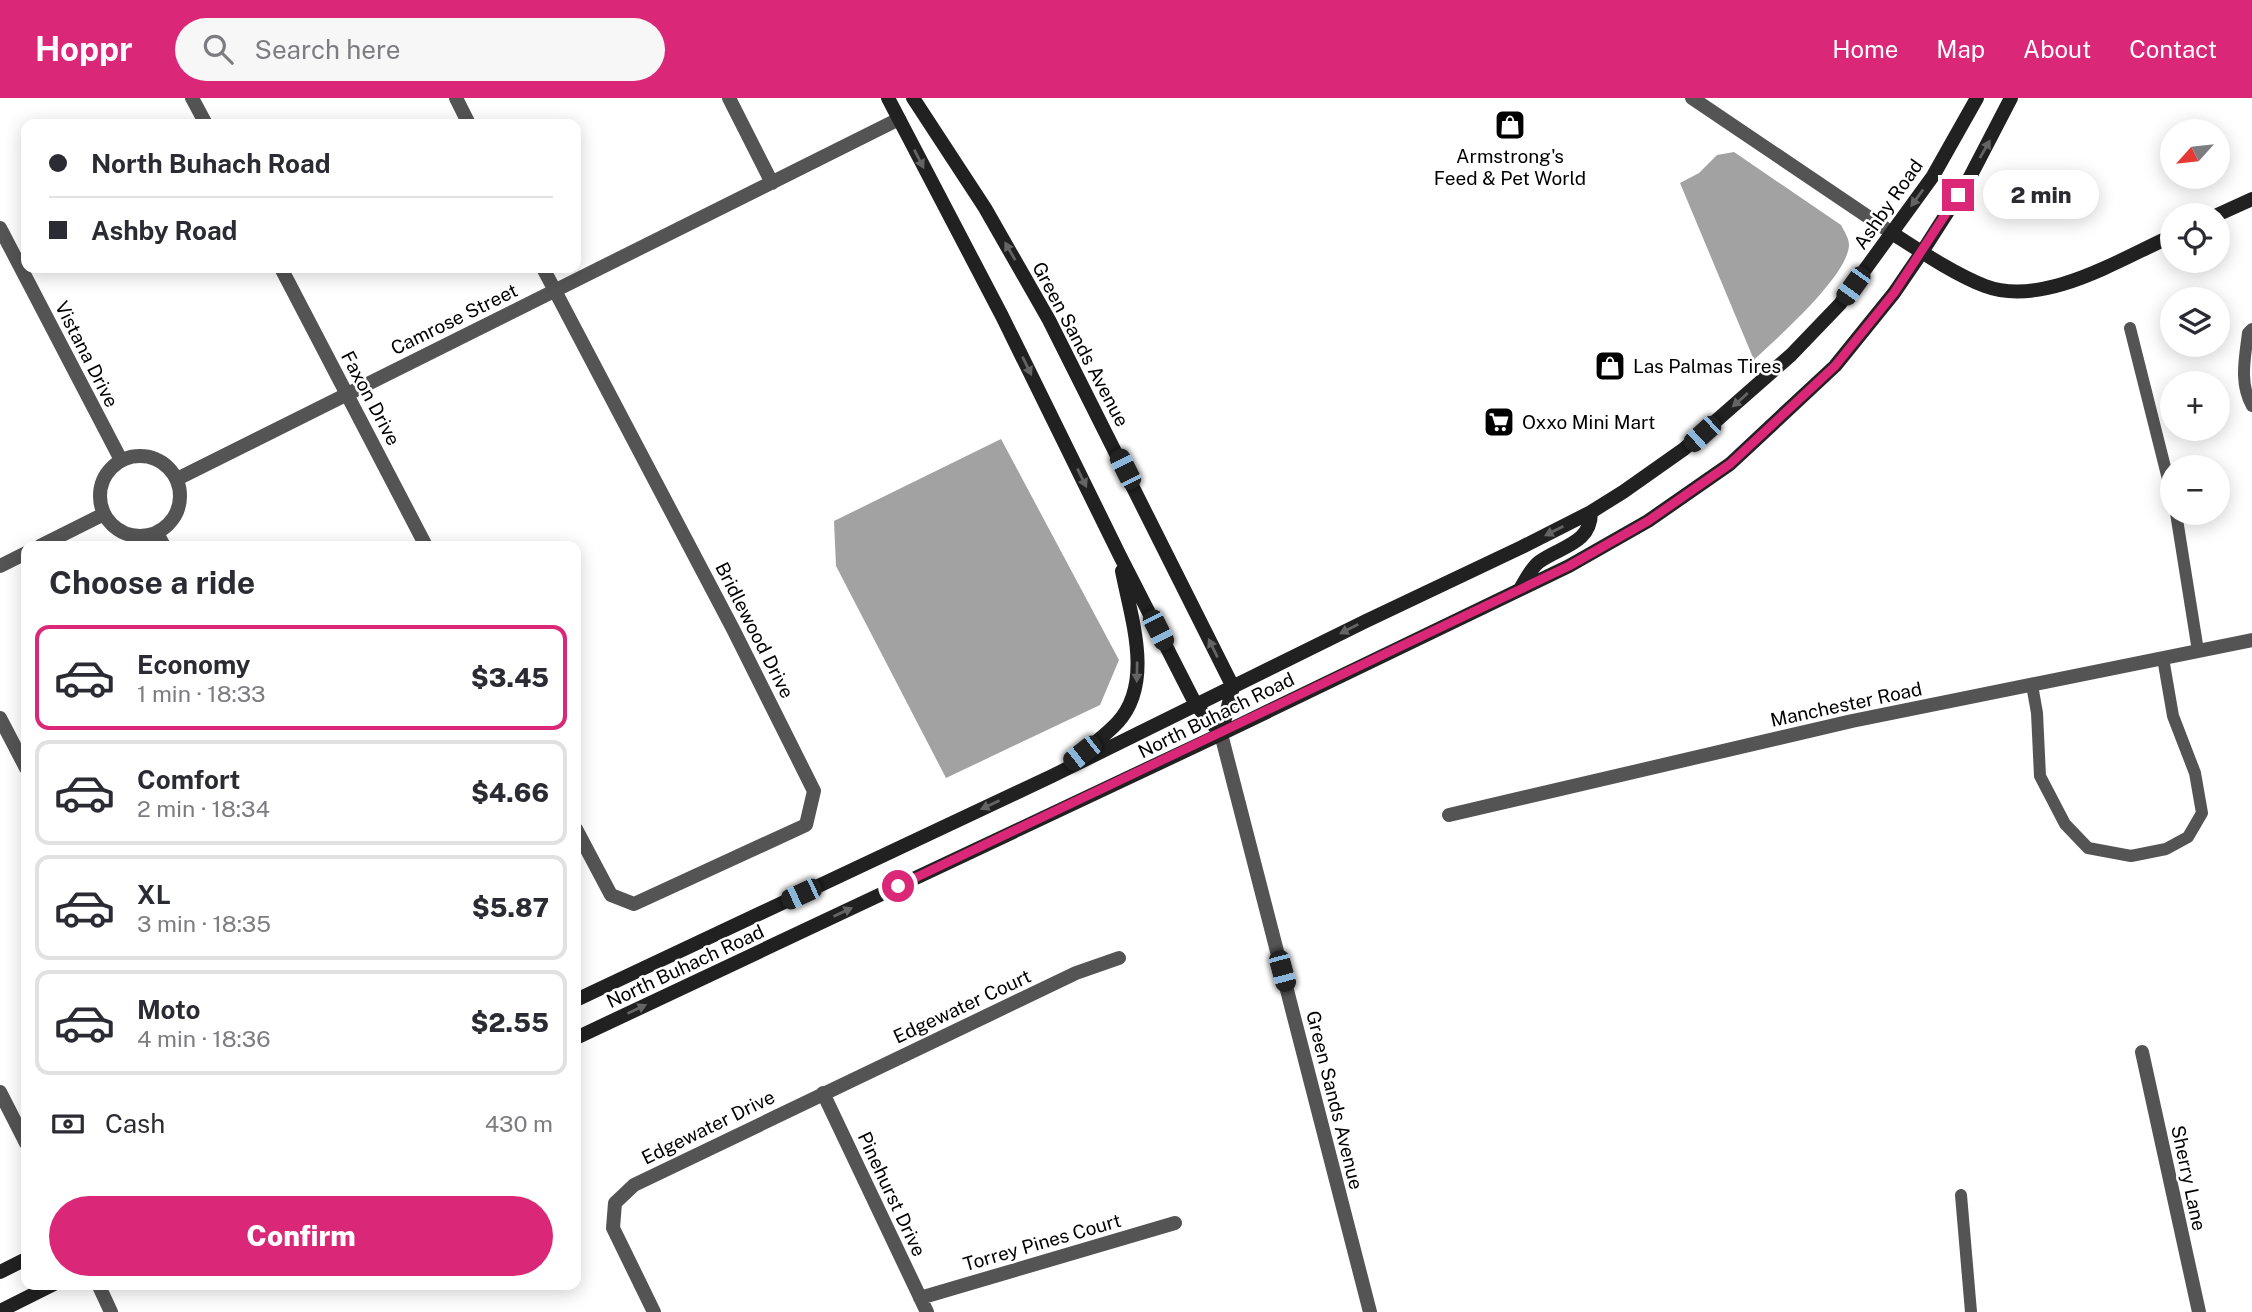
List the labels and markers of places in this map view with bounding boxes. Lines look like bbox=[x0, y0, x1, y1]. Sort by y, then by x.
shop icon: Armstrong's Feed & Pet World bbox=[1493, 108, 1527, 142]
place label: Armstrong's Feed & Pet World bbox=[1434, 145, 1586, 189]
shop icon: Las Palmas Tires bbox=[1593, 349, 1627, 383]
place label: Las Palmas Tires bbox=[1633, 355, 1781, 377]
supermarket icon: Oxxo Mini Mart bbox=[1482, 405, 1516, 439]
place label: Oxxo Mini Mart bbox=[1522, 411, 1656, 433]

